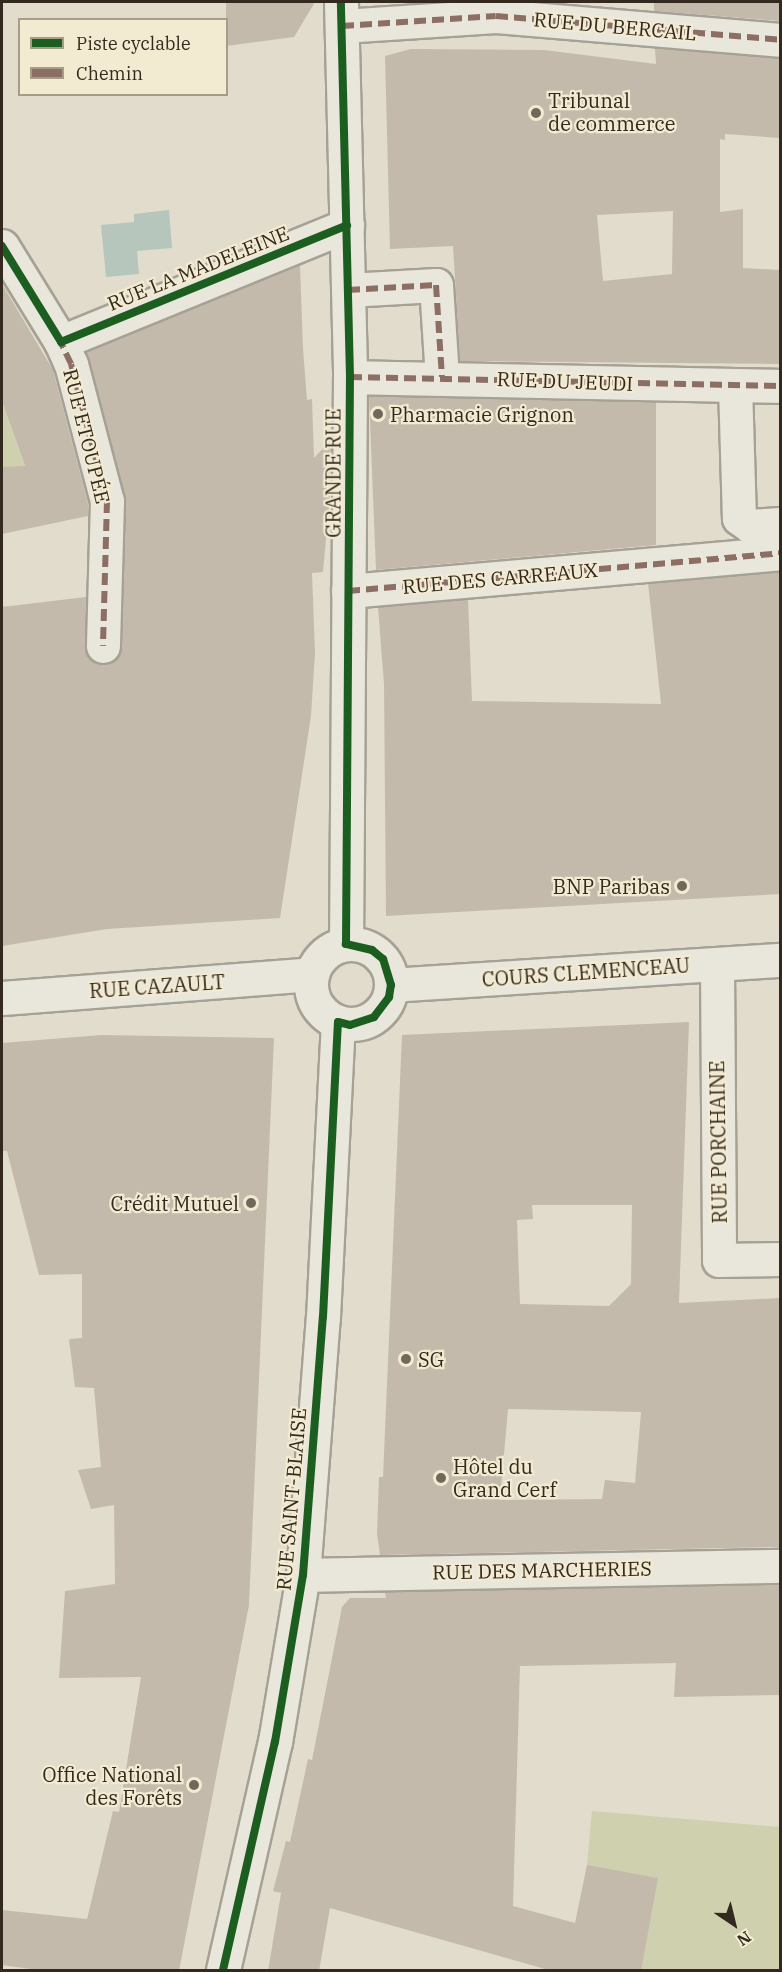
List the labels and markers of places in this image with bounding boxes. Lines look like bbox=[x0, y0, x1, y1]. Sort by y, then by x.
place label: Tribunal de commerce bbox=[548, 89, 675, 136]
marker: Tribunal de commerce bbox=[529, 106, 543, 120]
place label: Pharmacie Grignon bbox=[390, 402, 574, 426]
marker: Pharmacie Grignon bbox=[371, 407, 385, 421]
place label: BNP Paribas bbox=[553, 874, 670, 898]
marker: BNP Paribas bbox=[675, 879, 689, 893]
place label: Crédit Mutuel bbox=[110, 1191, 239, 1215]
marker: Crédit Mutuel bbox=[244, 1196, 258, 1210]
place label: SG bbox=[418, 1347, 444, 1371]
marker: SG bbox=[399, 1352, 413, 1366]
place label: Hôtel du Grand Cerf bbox=[453, 1454, 556, 1501]
marker: Hôtel du Grand Cerf bbox=[434, 1471, 448, 1485]
place label: Office National des Forêts bbox=[42, 1762, 182, 1809]
marker: Office National des Forêts bbox=[187, 1778, 201, 1792]

